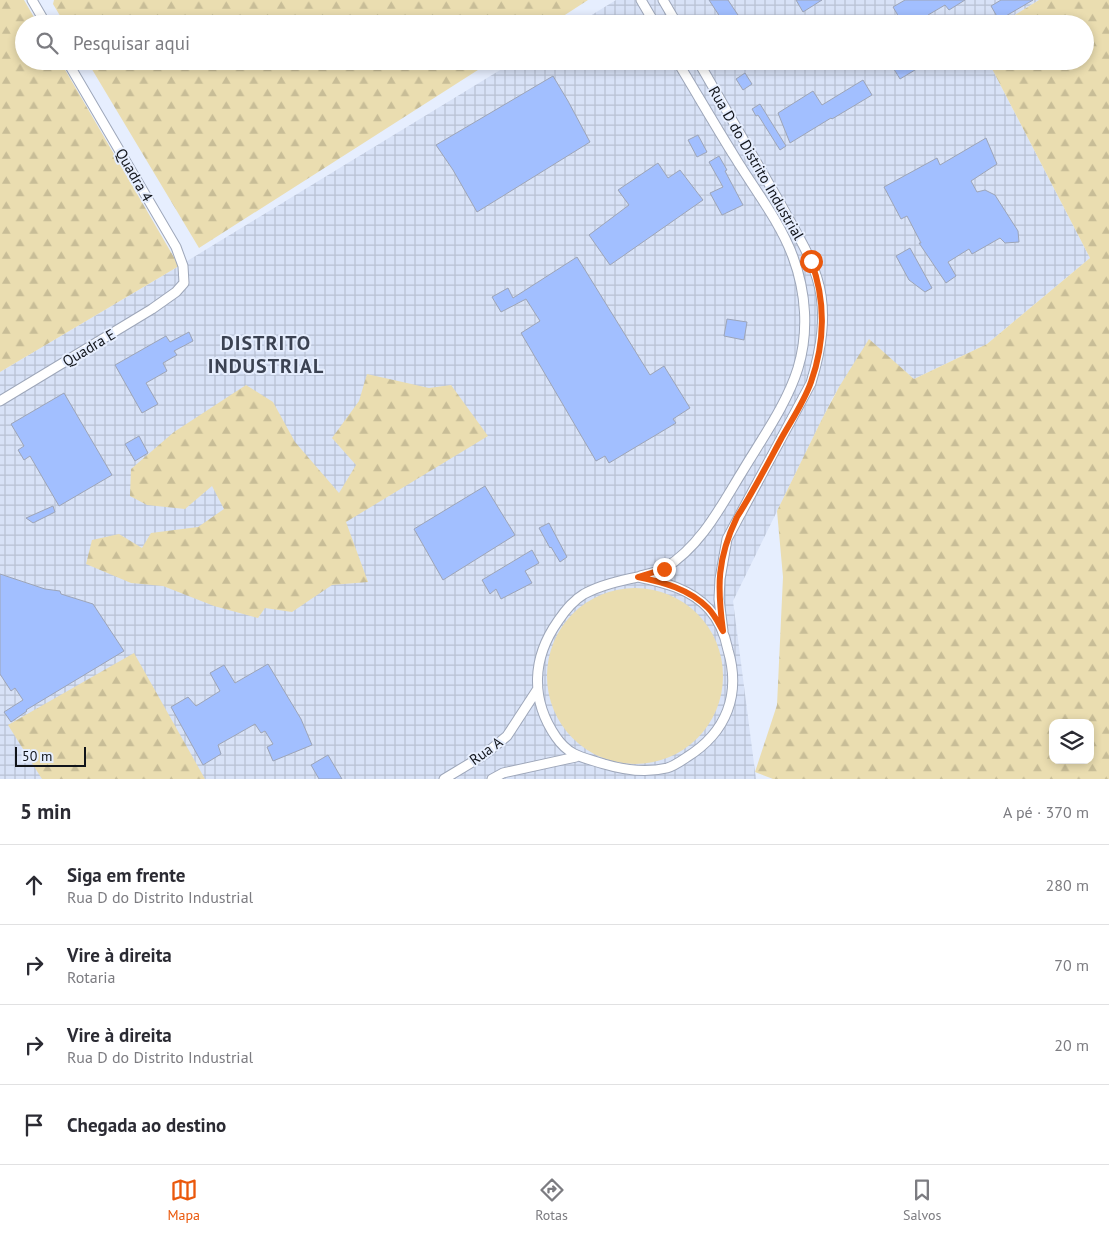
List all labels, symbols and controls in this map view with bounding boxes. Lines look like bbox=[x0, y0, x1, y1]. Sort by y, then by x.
search box bbox=[15, 15, 1094, 70]
icon: search bbox=[33, 29, 61, 57]
text: Pesquisar aqui bbox=[73, 31, 190, 55]
street label: Rua D do Distrito Industrial bbox=[705, 82, 809, 244]
street label: Quadra 4 bbox=[112, 145, 157, 205]
route start bbox=[800, 250, 823, 273]
street label: Quadra E bbox=[59, 324, 119, 371]
district label: DISTRITO INDUSTRIAL bbox=[208, 330, 324, 379]
route end bbox=[653, 558, 676, 581]
map controls bbox=[1049, 719, 1094, 764]
button: layers bbox=[1049, 719, 1094, 764]
street label: Rua A bbox=[465, 732, 506, 769]
scale bar bbox=[15, 744, 86, 767]
text: 50 m bbox=[22, 747, 52, 765]
text: 5 min bbox=[20, 798, 71, 825]
text: A pé · 370 m bbox=[1003, 802, 1089, 822]
text: Siga em frente bbox=[67, 863, 185, 887]
icon: ahead bbox=[20, 871, 48, 899]
text: 280 m bbox=[1046, 875, 1089, 895]
text: Rua D do Distrito Industrial bbox=[67, 887, 253, 907]
text: Vire à direita bbox=[67, 943, 172, 967]
icon: right bbox=[20, 951, 48, 979]
text: 70 m bbox=[1054, 955, 1089, 975]
text: Rotaria bbox=[67, 967, 115, 987]
text: Vire à direita bbox=[67, 1023, 172, 1047]
icon: right bbox=[20, 1031, 48, 1059]
text: 20 m bbox=[1054, 1035, 1089, 1055]
text: Rua D do Distrito Industrial bbox=[67, 1047, 253, 1067]
icon: arrive bbox=[20, 1111, 48, 1139]
text: Chegada ao destino bbox=[67, 1113, 226, 1137]
tab: Mapa bbox=[168, 1176, 200, 1224]
tab: Rotas bbox=[535, 1176, 568, 1224]
tab: Salvos bbox=[903, 1176, 941, 1224]

